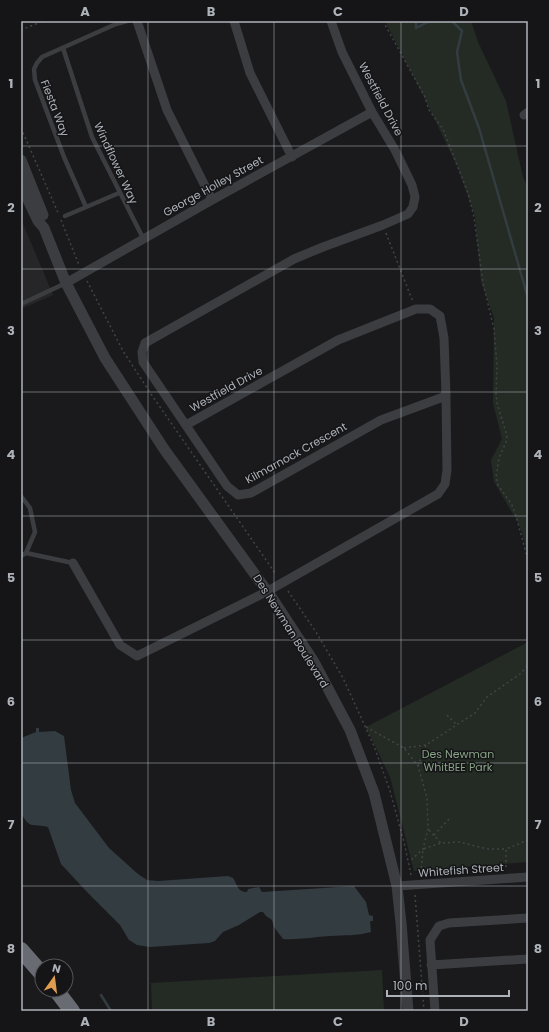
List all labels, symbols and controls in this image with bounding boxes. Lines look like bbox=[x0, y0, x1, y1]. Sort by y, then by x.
text: A bbox=[80, 2, 90, 21]
text: B bbox=[207, 2, 216, 21]
text: C bbox=[333, 2, 343, 21]
text: D bbox=[459, 2, 469, 21]
street label: Westfield Drive bbox=[355, 59, 407, 139]
text: 1 bbox=[9, 74, 13, 93]
text: 1 bbox=[536, 74, 540, 93]
street label: Fiesta Way bbox=[37, 77, 73, 139]
street label: Windflower Way bbox=[90, 120, 142, 207]
street label: George Holley Street bbox=[160, 152, 266, 220]
text: 2 bbox=[7, 198, 15, 217]
text: 2 bbox=[534, 198, 542, 217]
text: 3 bbox=[7, 321, 15, 340]
text: 3 bbox=[534, 321, 542, 340]
street label: Westfield Drive bbox=[187, 362, 265, 416]
street label: Kilmarnock Crescent bbox=[242, 418, 350, 488]
text: 4 bbox=[7, 445, 16, 464]
text: 4 bbox=[534, 445, 543, 464]
text: 5 bbox=[7, 568, 15, 587]
text: 5 bbox=[534, 568, 542, 587]
street label: Des Newman Boulevard bbox=[249, 571, 333, 691]
text: 6 bbox=[7, 692, 15, 711]
text: 6 bbox=[534, 692, 542, 711]
park label: Des Newman WhitBEE Park bbox=[422, 746, 494, 775]
text: 7 bbox=[8, 815, 15, 834]
text: 7 bbox=[535, 815, 542, 834]
street label: Whitefish Street bbox=[418, 859, 504, 881]
text: 8 bbox=[7, 939, 15, 958]
text: 8 bbox=[534, 939, 542, 958]
north arrow bbox=[34, 958, 74, 998]
text: N bbox=[50, 960, 62, 977]
scale bar bbox=[387, 972, 509, 998]
text: 100 m bbox=[393, 977, 427, 994]
text: A bbox=[80, 1012, 90, 1031]
text: B bbox=[207, 1012, 216, 1031]
text: C bbox=[333, 1012, 343, 1031]
text: D bbox=[459, 1012, 469, 1031]

